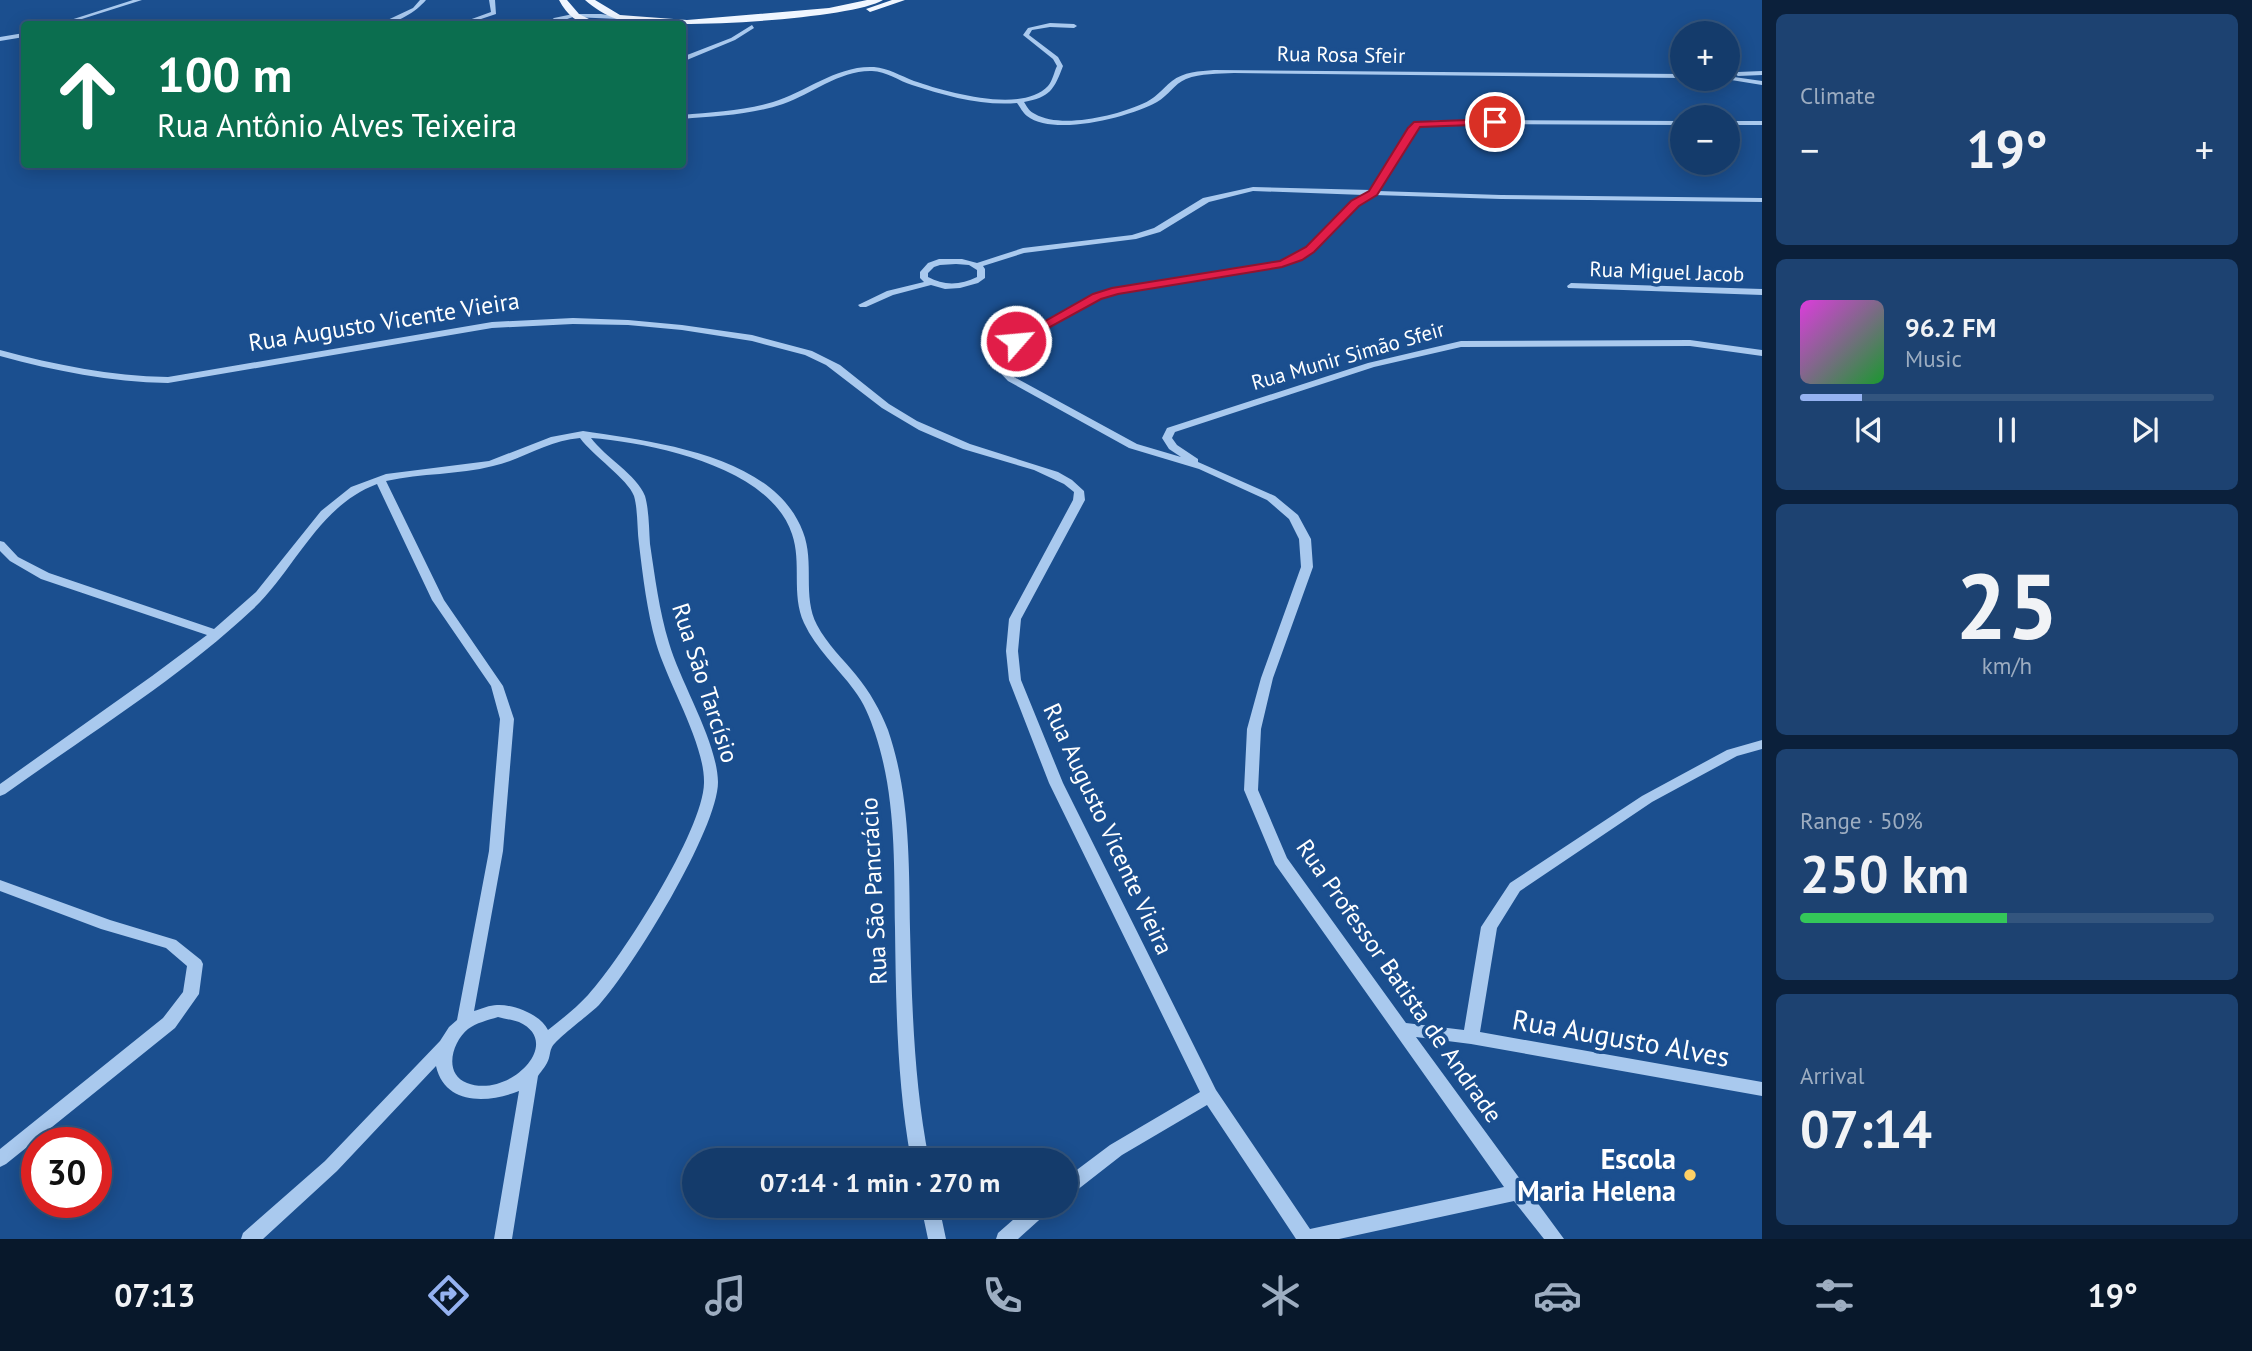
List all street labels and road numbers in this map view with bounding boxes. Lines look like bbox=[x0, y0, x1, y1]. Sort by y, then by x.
street label: Rua Rosa Sfeir bbox=[1277, 40, 1405, 69]
street label: Rua Miguel Jacob bbox=[1589, 255, 1745, 288]
street label: Rua Augusto Vicente Vieira bbox=[246, 285, 522, 358]
street label: Rua Munir Simão Sfeir bbox=[1248, 315, 1448, 396]
street label: Rua São Tarcísio bbox=[665, 599, 746, 767]
street label: Rua Augusto Vicente Vieira bbox=[1037, 698, 1180, 960]
street label: Rua São Pancrácio bbox=[853, 796, 894, 986]
street label: Rua Professor Batista de Andrade bbox=[1290, 833, 1509, 1128]
street label: Rua Augusto Alves bbox=[1510, 1000, 1733, 1075]

